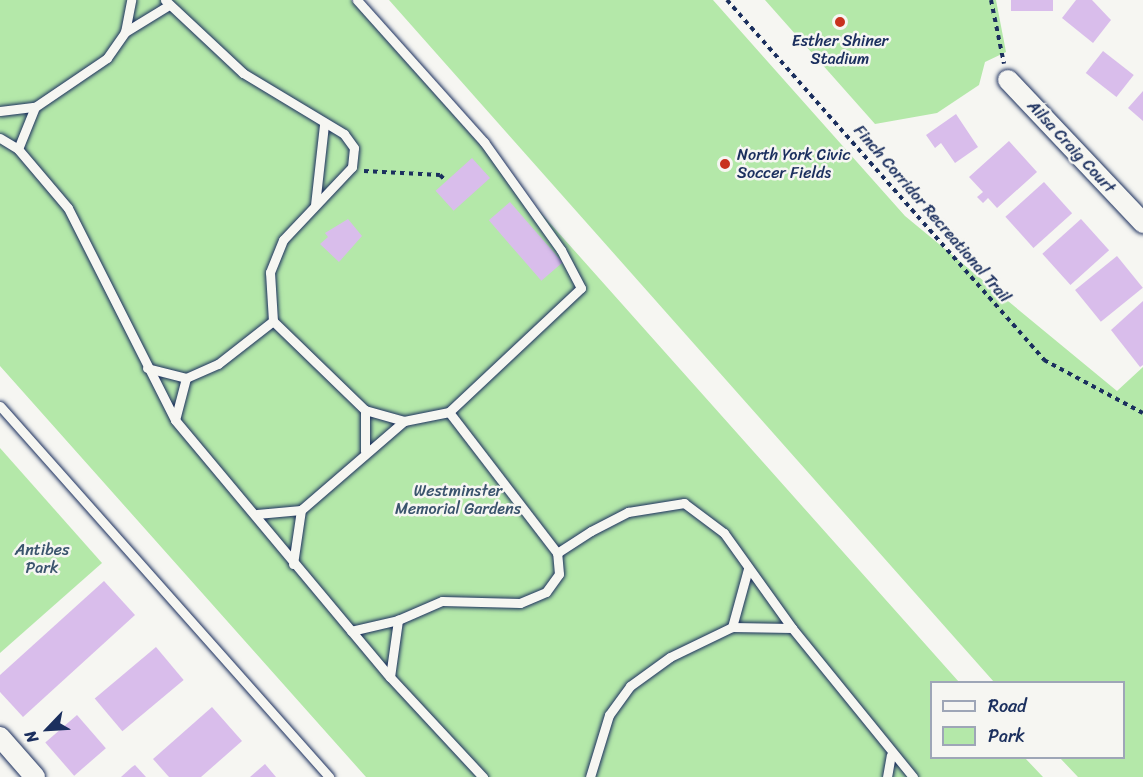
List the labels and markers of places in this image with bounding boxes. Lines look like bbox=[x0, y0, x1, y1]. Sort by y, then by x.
marker: Esther Shiner Stadium bbox=[833, 15, 847, 29]
place label: Esther Shiner Stadium bbox=[792, 31, 888, 69]
place label: North York Civic Soccer Fields bbox=[737, 145, 851, 183]
marker: North York Civic Soccer Fields bbox=[718, 157, 732, 171]

